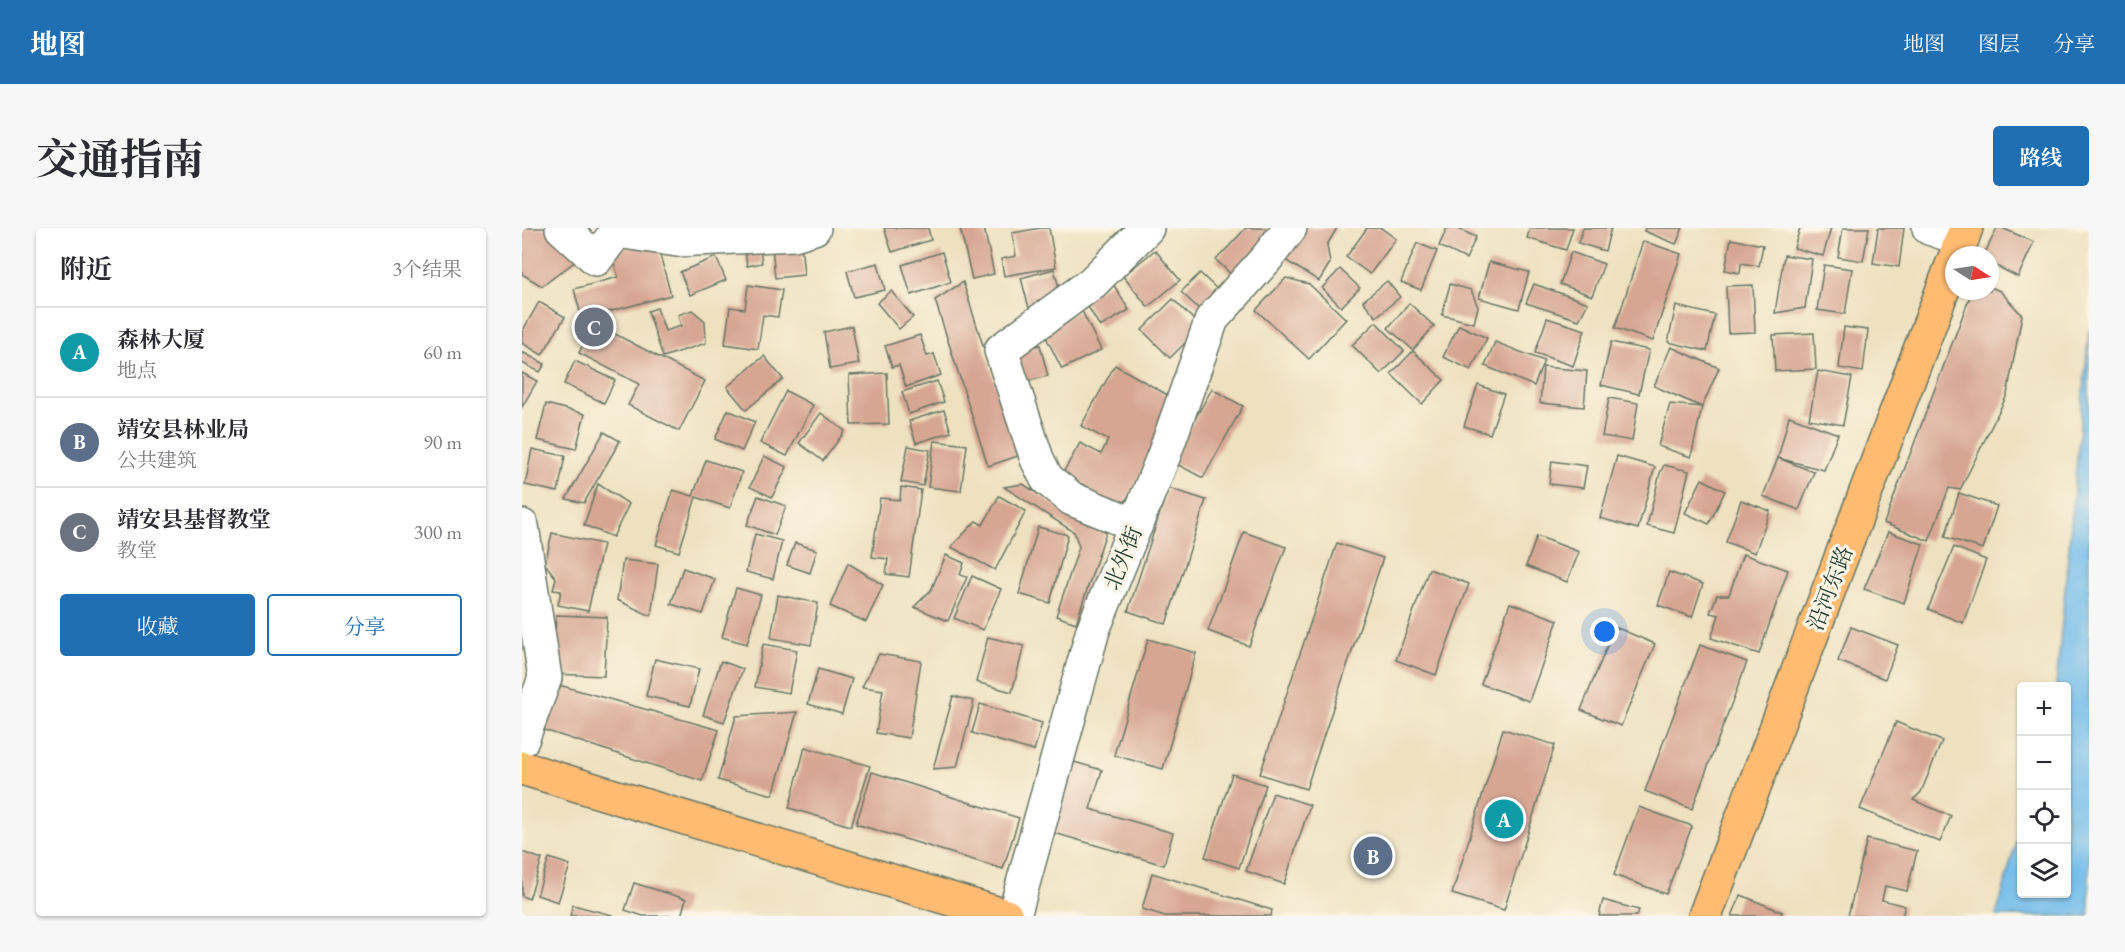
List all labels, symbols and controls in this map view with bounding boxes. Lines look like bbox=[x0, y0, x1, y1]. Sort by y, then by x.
text: 地图 bbox=[30, 26, 86, 62]
text: 地图 bbox=[1903, 30, 1945, 57]
text: 图层 bbox=[1978, 30, 2020, 57]
text: 分享 bbox=[2053, 30, 2095, 57]
button: 路线 bbox=[1993, 126, 2089, 186]
text: 交通指南 bbox=[36, 132, 204, 187]
north arrow bbox=[1945, 246, 1999, 300]
text: 附近 bbox=[60, 252, 112, 286]
text: 3个结果 bbox=[392, 256, 462, 282]
pin: C bbox=[574, 304, 614, 350]
text: 森林大厦 bbox=[117, 325, 205, 354]
text: A bbox=[72, 339, 87, 365]
text: 60 m bbox=[423, 339, 462, 365]
text: 地点 bbox=[117, 357, 157, 383]
text: 靖安县林业局 bbox=[117, 415, 249, 444]
text: B bbox=[73, 429, 86, 455]
text: 90 m bbox=[423, 429, 462, 455]
text: 公共建筑 bbox=[117, 447, 197, 473]
text: 靖安县基督教堂 bbox=[117, 505, 271, 534]
text: C bbox=[72, 519, 87, 545]
text: 300 m bbox=[414, 519, 462, 545]
street label: 北外街 bbox=[1097, 522, 1149, 594]
text: 教堂 bbox=[117, 537, 157, 563]
street label: 沿河东路 bbox=[1801, 542, 1859, 634]
button: 收藏 bbox=[60, 594, 255, 656]
button: 分享 bbox=[267, 594, 462, 656]
your location bbox=[1590, 617, 1619, 646]
map controls bbox=[2017, 682, 2071, 898]
button: + bbox=[2017, 682, 2071, 736]
button: − bbox=[2017, 736, 2071, 790]
button: locate bbox=[2017, 790, 2071, 844]
pin: A bbox=[1484, 796, 1524, 842]
pin: B bbox=[1354, 834, 1392, 878]
button: layers bbox=[2017, 844, 2071, 898]

